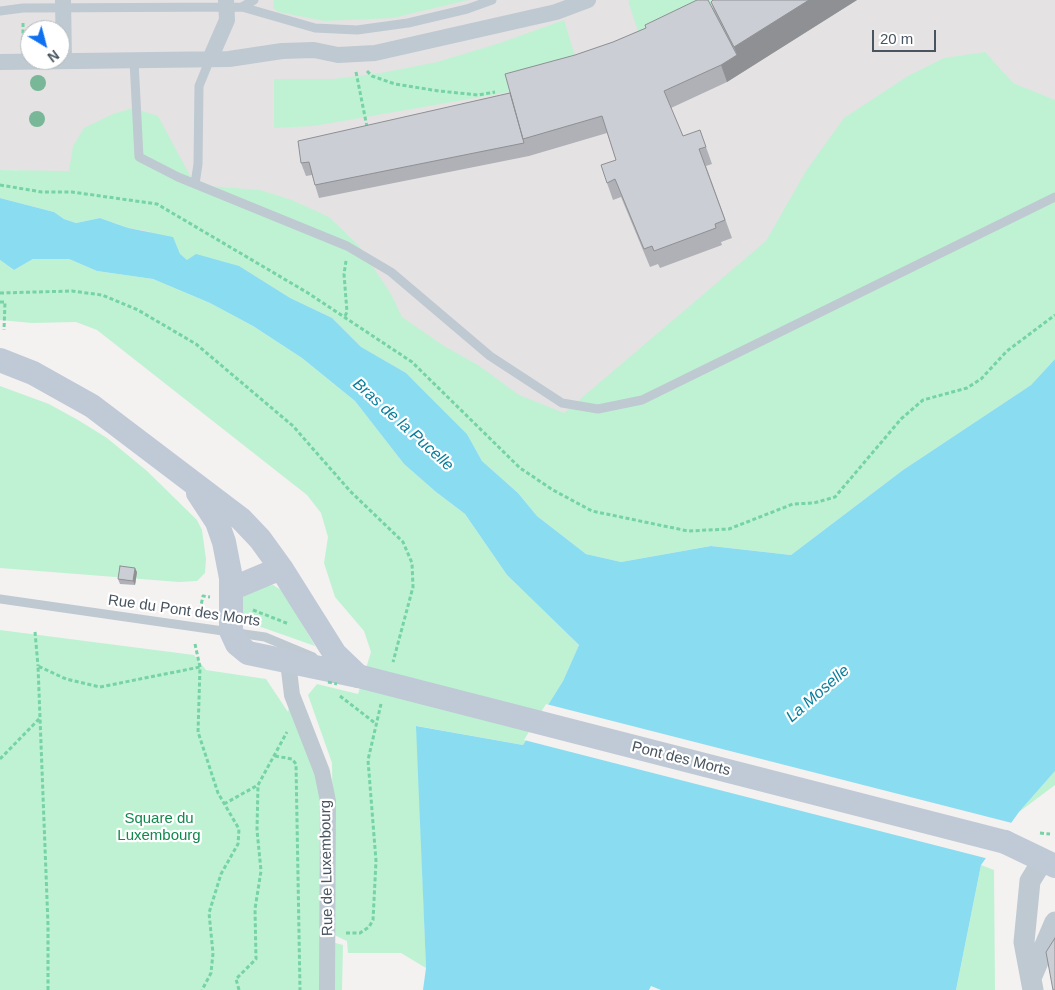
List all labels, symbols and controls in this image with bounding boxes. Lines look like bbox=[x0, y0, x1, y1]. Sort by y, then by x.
north arrow bbox=[20, 20, 70, 70]
scale bar bbox=[875, 20, 939, 52]
text: 20 m bbox=[880, 30, 913, 47]
text: N bbox=[45, 47, 62, 66]
water label: Bras de la Pucelle bbox=[349, 375, 457, 475]
street label: Rue du Pont des Morts bbox=[107, 591, 261, 631]
water label: La Moselle bbox=[783, 661, 853, 727]
street label: Pont des Morts bbox=[630, 738, 732, 780]
street label: Rue de Luxembourg bbox=[317, 800, 337, 936]
park label: Square du Luxembourg bbox=[117, 810, 201, 845]

